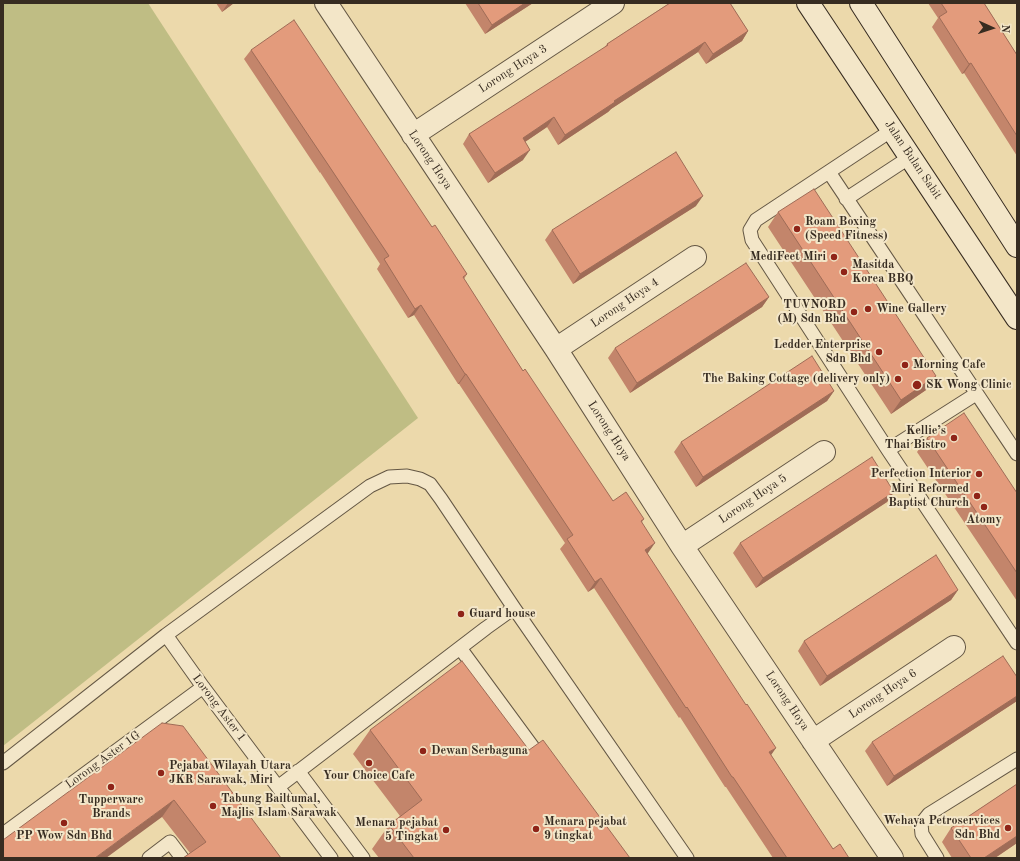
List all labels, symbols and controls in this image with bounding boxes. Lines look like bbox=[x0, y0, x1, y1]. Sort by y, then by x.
north arrow bbox=[972, 8, 1012, 48]
text: N bbox=[999, 24, 1010, 33]
street label: Lorong Hoya 3 bbox=[476, 41, 550, 97]
street label: Jalan Bulan Sabit bbox=[881, 118, 945, 202]
street label: Lorong Hoya bbox=[405, 128, 455, 192]
place label: Roam Boxing (Speed Fitness) bbox=[805, 215, 888, 243]
marker: Roam Boxing (Speed Fitness) bbox=[792, 224, 802, 234]
place label: MediFeet Miri bbox=[750, 250, 826, 264]
marker: MediFeet Miri bbox=[829, 252, 839, 262]
place label: Masitda Korea BBQ bbox=[852, 258, 913, 286]
marker: Masitda Korea BBQ bbox=[839, 267, 849, 277]
street label: Lorong Hoya 4 bbox=[588, 275, 662, 331]
place label: TUVNORD (M) Sdn Bhd bbox=[777, 298, 846, 326]
place label: Wine Gallery bbox=[876, 302, 947, 316]
marker: Wine Gallery bbox=[863, 304, 873, 314]
marker: TUVNORD (M) Sdn Bhd bbox=[849, 307, 859, 317]
place label: Ledder Enterprise Sdn Bhd bbox=[774, 338, 871, 366]
marker: Ledder Enterprise Sdn Bhd bbox=[874, 347, 884, 357]
place label: Morning Cafe bbox=[913, 358, 986, 372]
marker: Morning Cafe bbox=[900, 360, 910, 370]
place label: The Baking Cottage (delivery only) bbox=[702, 372, 890, 386]
marker: The Baking Cottage (delivery only) bbox=[893, 374, 903, 384]
place label: SK Wong Clinic bbox=[926, 378, 1012, 392]
marker: SK Wong Clinic bbox=[911, 379, 923, 391]
street label: Lorong Hoya bbox=[584, 398, 634, 464]
place label: Kellie’s Thai Bistro bbox=[885, 424, 946, 452]
marker: Kellie’s Thai Bistro bbox=[949, 433, 959, 443]
place label: Perfection Interior bbox=[871, 467, 971, 481]
marker: Perfection Interior bbox=[974, 469, 984, 479]
street label: Lorong Hoya 5 bbox=[716, 471, 790, 527]
place label: Miri Reformed Baptist Church bbox=[888, 482, 969, 510]
marker: Miri Reformed Baptist Church bbox=[972, 491, 982, 501]
marker: Atomy bbox=[979, 502, 989, 512]
place label: Atomy bbox=[966, 513, 1002, 527]
place label: Guard house bbox=[469, 607, 536, 621]
marker: Guard house bbox=[456, 609, 466, 619]
street label: Lorong Hoya 6 bbox=[846, 666, 920, 722]
street label: Lorong Hoya bbox=[762, 669, 812, 733]
street label: Lorong Aster 1 bbox=[189, 672, 249, 744]
street label: Lorong Aster 1G bbox=[63, 728, 143, 792]
place label: Dewan Serbaguna bbox=[431, 744, 528, 758]
marker: Dewan Serbaguna bbox=[418, 746, 428, 756]
marker: Your Choice Cafe bbox=[364, 758, 374, 768]
place label: Pejabat Wilayah Utara JKR Sarawak, Miri bbox=[169, 759, 291, 787]
marker: Pejabat Wilayah Utara JKR Sarawak, Miri bbox=[156, 768, 166, 778]
place label: Your Choice Cafe bbox=[323, 769, 415, 783]
marker: Tupperware Brands bbox=[106, 782, 116, 792]
place label: Tabung Bailtumal, Majlis Islam Sarawak bbox=[221, 792, 337, 820]
place label: Tupperware Brands bbox=[79, 793, 143, 821]
marker: Tabung Bailtumal, Majlis Islam Sarawak bbox=[208, 801, 218, 811]
place label: Wehaya Petroservices Sdn Bhd bbox=[883, 814, 1000, 842]
place label: Menara pejabat 9 tingkat bbox=[544, 815, 627, 843]
place label: Menara pejabat 5 Tingkat bbox=[355, 816, 438, 844]
marker: PP Wow Sdn Bhd bbox=[59, 818, 69, 828]
marker: Wehaya Petroservices Sdn Bhd bbox=[1003, 823, 1013, 833]
marker: Menara pejabat 9 tingkat bbox=[531, 824, 541, 834]
marker: Menara pejabat 5 Tingkat bbox=[441, 825, 451, 835]
place label: PP Wow Sdn Bhd bbox=[16, 829, 112, 843]

